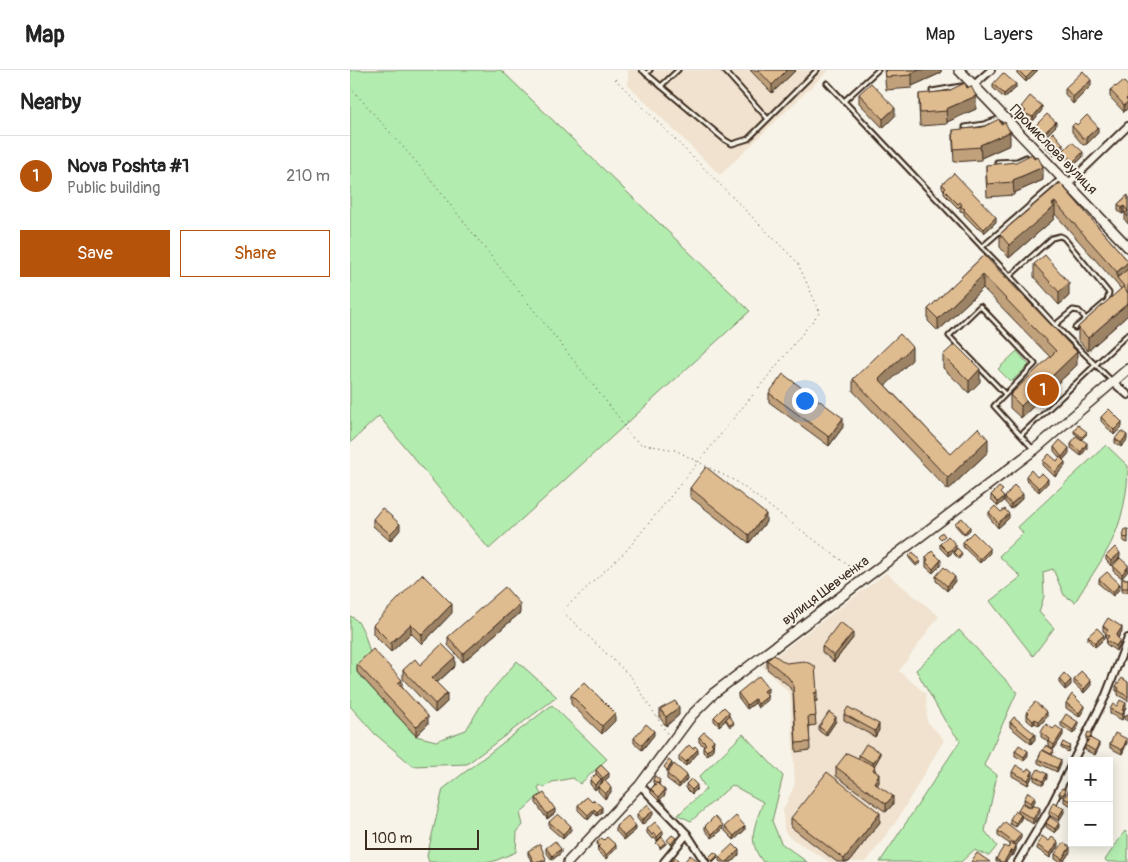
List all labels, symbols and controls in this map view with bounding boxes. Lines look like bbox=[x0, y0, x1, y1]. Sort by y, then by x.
text: Map bbox=[25, 20, 65, 49]
text: Map bbox=[926, 23, 955, 46]
text: Layers bbox=[983, 23, 1033, 46]
text: Share bbox=[1061, 23, 1103, 46]
text: Nearby bbox=[20, 89, 81, 116]
street label: Промислова вулиця bbox=[1006, 101, 1101, 198]
text: Nova Poshta #1 bbox=[67, 154, 190, 178]
text: 1 bbox=[33, 166, 39, 186]
text: 210 m bbox=[286, 166, 330, 186]
text: Public building bbox=[67, 178, 160, 198]
button: Save bbox=[20, 230, 170, 277]
button: Share bbox=[180, 230, 330, 277]
pin: 1 bbox=[1027, 371, 1059, 409]
your location bbox=[792, 388, 818, 414]
street label: вулиця Шевченка bbox=[778, 552, 872, 629]
map controls bbox=[1068, 757, 1113, 847]
button: + bbox=[1068, 757, 1113, 802]
button: − bbox=[1068, 802, 1113, 847]
scale bar bbox=[365, 827, 479, 850]
text: 100 m bbox=[372, 830, 412, 847]

